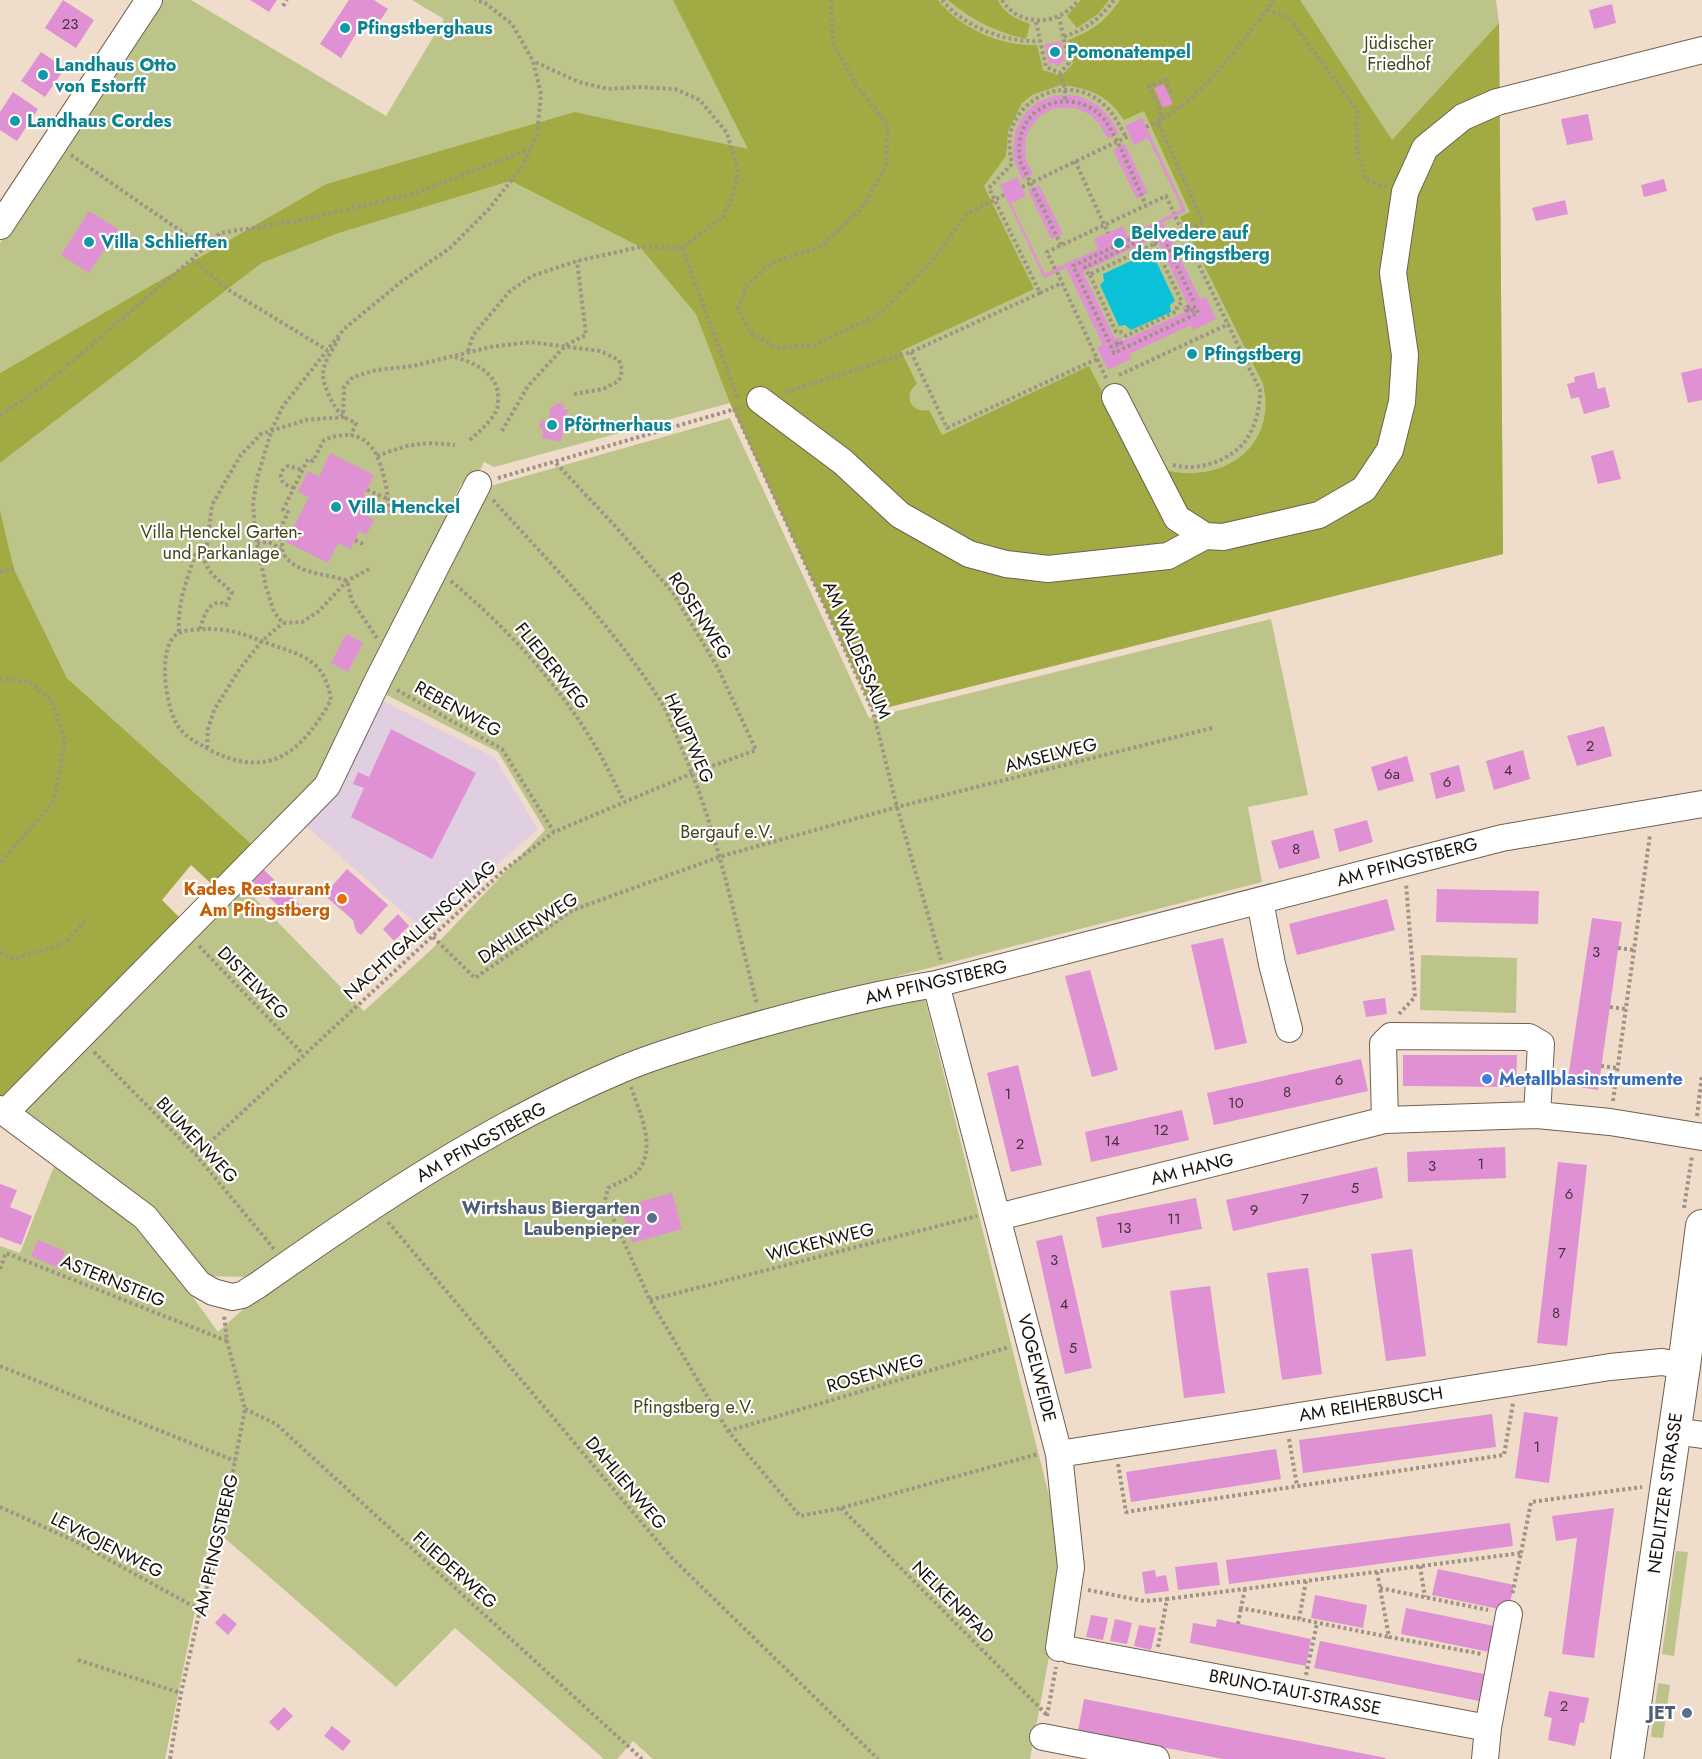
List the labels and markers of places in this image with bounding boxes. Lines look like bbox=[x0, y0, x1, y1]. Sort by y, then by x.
place label: Pfingstberghaus bbox=[357, 15, 493, 41]
marker: Pfingstberghaus bbox=[338, 21, 352, 35]
place label: Pomonatempel bbox=[1067, 39, 1191, 65]
marker: Pomonatempel bbox=[1048, 45, 1062, 59]
place label: Landhaus Otto von Estorff bbox=[54, 52, 177, 99]
marker: Landhaus Otto von Estorff bbox=[36, 68, 50, 82]
place label: Landhaus Cordes bbox=[27, 108, 172, 134]
marker: Landhaus Cordes bbox=[8, 114, 22, 128]
place label: Belvedere auf dem Pfingstberg bbox=[1131, 220, 1270, 267]
place label: Villa Schlieffen bbox=[100, 229, 228, 255]
marker: Villa Schlieffen bbox=[82, 235, 96, 249]
marker: Belvedere auf dem Pfingstberg bbox=[1112, 236, 1126, 250]
place label: Pfingstberg bbox=[1204, 341, 1301, 367]
marker: Pfingstberg bbox=[1185, 347, 1199, 361]
place label: Pförtnerhaus bbox=[564, 412, 672, 438]
marker: Pförtnerhaus bbox=[545, 418, 559, 432]
place label: Villa Henckel bbox=[347, 494, 460, 520]
marker: Villa Henckel bbox=[329, 500, 343, 514]
place label: Kades Restaurant Am Pfingstberg bbox=[184, 876, 330, 923]
marker: Kades Restaurant Am Pfingstberg bbox=[335, 892, 349, 906]
place label: Metallblasinstrumente bbox=[1499, 1066, 1683, 1092]
marker: Metallblasinstrumente bbox=[1480, 1072, 1494, 1086]
place label: Wirtshaus Biergarten Laubenpieper bbox=[462, 1195, 641, 1242]
marker: Wirtshaus Biergarten Laubenpieper bbox=[645, 1211, 659, 1225]
place label: JET bbox=[1645, 1700, 1676, 1726]
marker: JET bbox=[1680, 1706, 1694, 1720]

